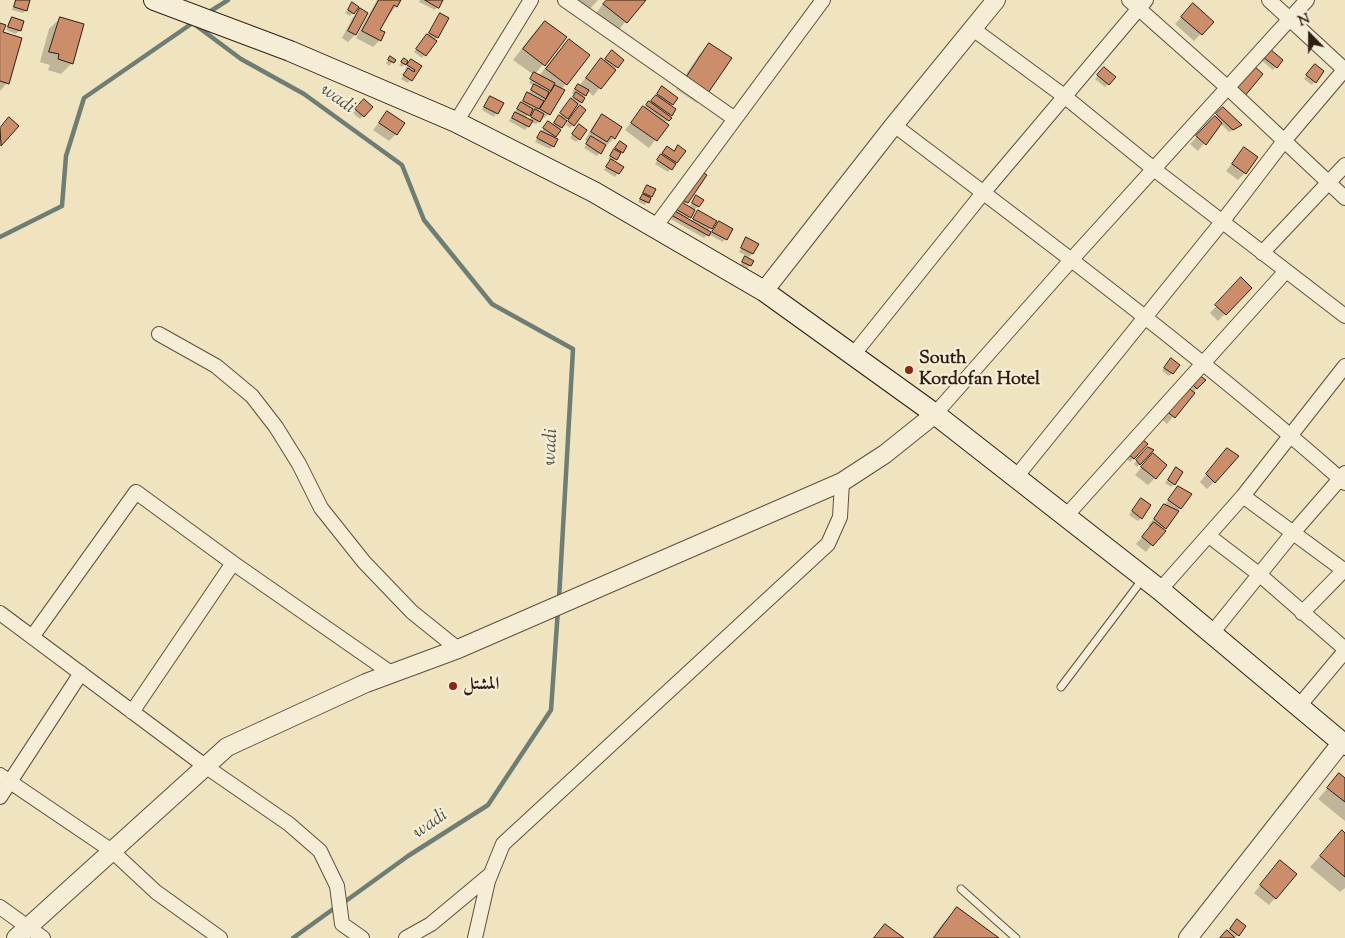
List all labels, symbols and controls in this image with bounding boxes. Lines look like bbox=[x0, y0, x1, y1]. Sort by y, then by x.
north arrow bbox=[1285, 10, 1335, 60]
text: N bbox=[1295, 10, 1313, 32]
water label: wadi bbox=[315, 80, 359, 120]
place label: South Kordofan Hotel bbox=[919, 349, 1040, 392]
marker: South Kordofan Hotel bbox=[903, 364, 915, 376]
water label: wadi bbox=[540, 428, 564, 466]
place label: المشتل bbox=[463, 675, 500, 697]
marker: المشتل bbox=[447, 680, 459, 692]
water label: wadi bbox=[409, 805, 453, 845]

